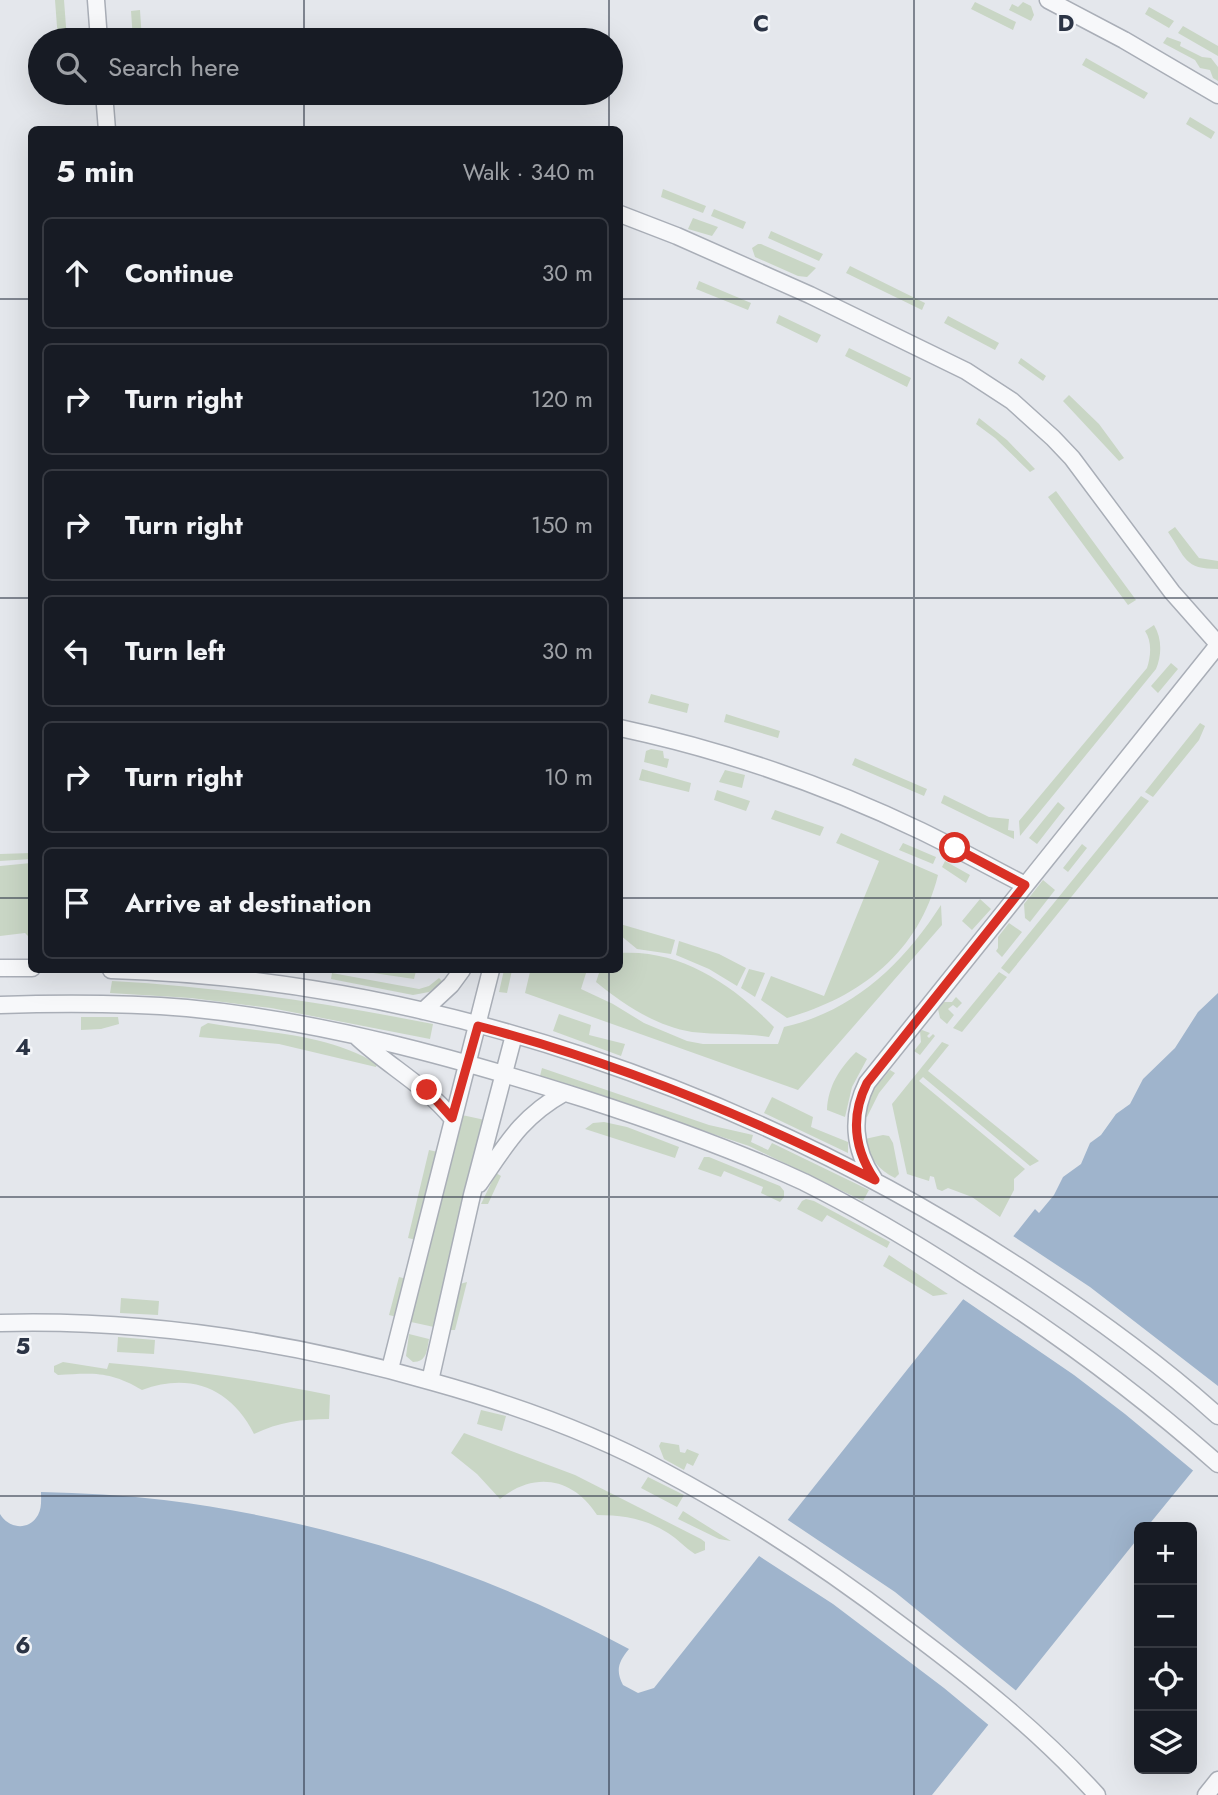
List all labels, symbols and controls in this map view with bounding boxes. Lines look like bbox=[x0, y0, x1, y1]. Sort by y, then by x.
text: C bbox=[753, 6, 769, 40]
text: D bbox=[1058, 6, 1075, 40]
search box bbox=[28, 28, 623, 105]
icon: search bbox=[52, 48, 90, 86]
text: Search here bbox=[108, 48, 240, 86]
text: 5 min bbox=[56, 150, 134, 193]
text: Walk · 340 m bbox=[463, 155, 595, 189]
icon: ahead bbox=[58, 254, 96, 292]
text: Continue bbox=[125, 254, 234, 292]
text: 30 m bbox=[542, 256, 593, 290]
icon: right bbox=[58, 380, 96, 418]
text: Turn right bbox=[125, 380, 243, 418]
text: 120 m bbox=[531, 382, 593, 416]
icon: right bbox=[58, 506, 96, 544]
text: Turn right bbox=[125, 506, 243, 544]
text: 150 m bbox=[531, 508, 593, 542]
icon: left bbox=[58, 632, 96, 670]
text: Turn left bbox=[125, 632, 225, 670]
text: 30 m bbox=[542, 634, 593, 668]
icon: right bbox=[58, 758, 96, 796]
text: Turn right bbox=[125, 758, 243, 796]
text: 10 m bbox=[544, 760, 593, 794]
route start bbox=[939, 832, 970, 863]
icon: arrive bbox=[58, 884, 96, 922]
text: Arrive at destination bbox=[125, 884, 372, 922]
text: 4 bbox=[15, 1030, 31, 1064]
route end bbox=[411, 1074, 442, 1105]
text: 5 bbox=[16, 1329, 30, 1363]
map controls bbox=[1134, 1522, 1197, 1774]
button: + bbox=[1134, 1522, 1197, 1585]
button: − bbox=[1134, 1585, 1197, 1648]
text: 6 bbox=[15, 1628, 31, 1662]
button: locate bbox=[1134, 1648, 1197, 1711]
button: layers bbox=[1134, 1711, 1197, 1774]

